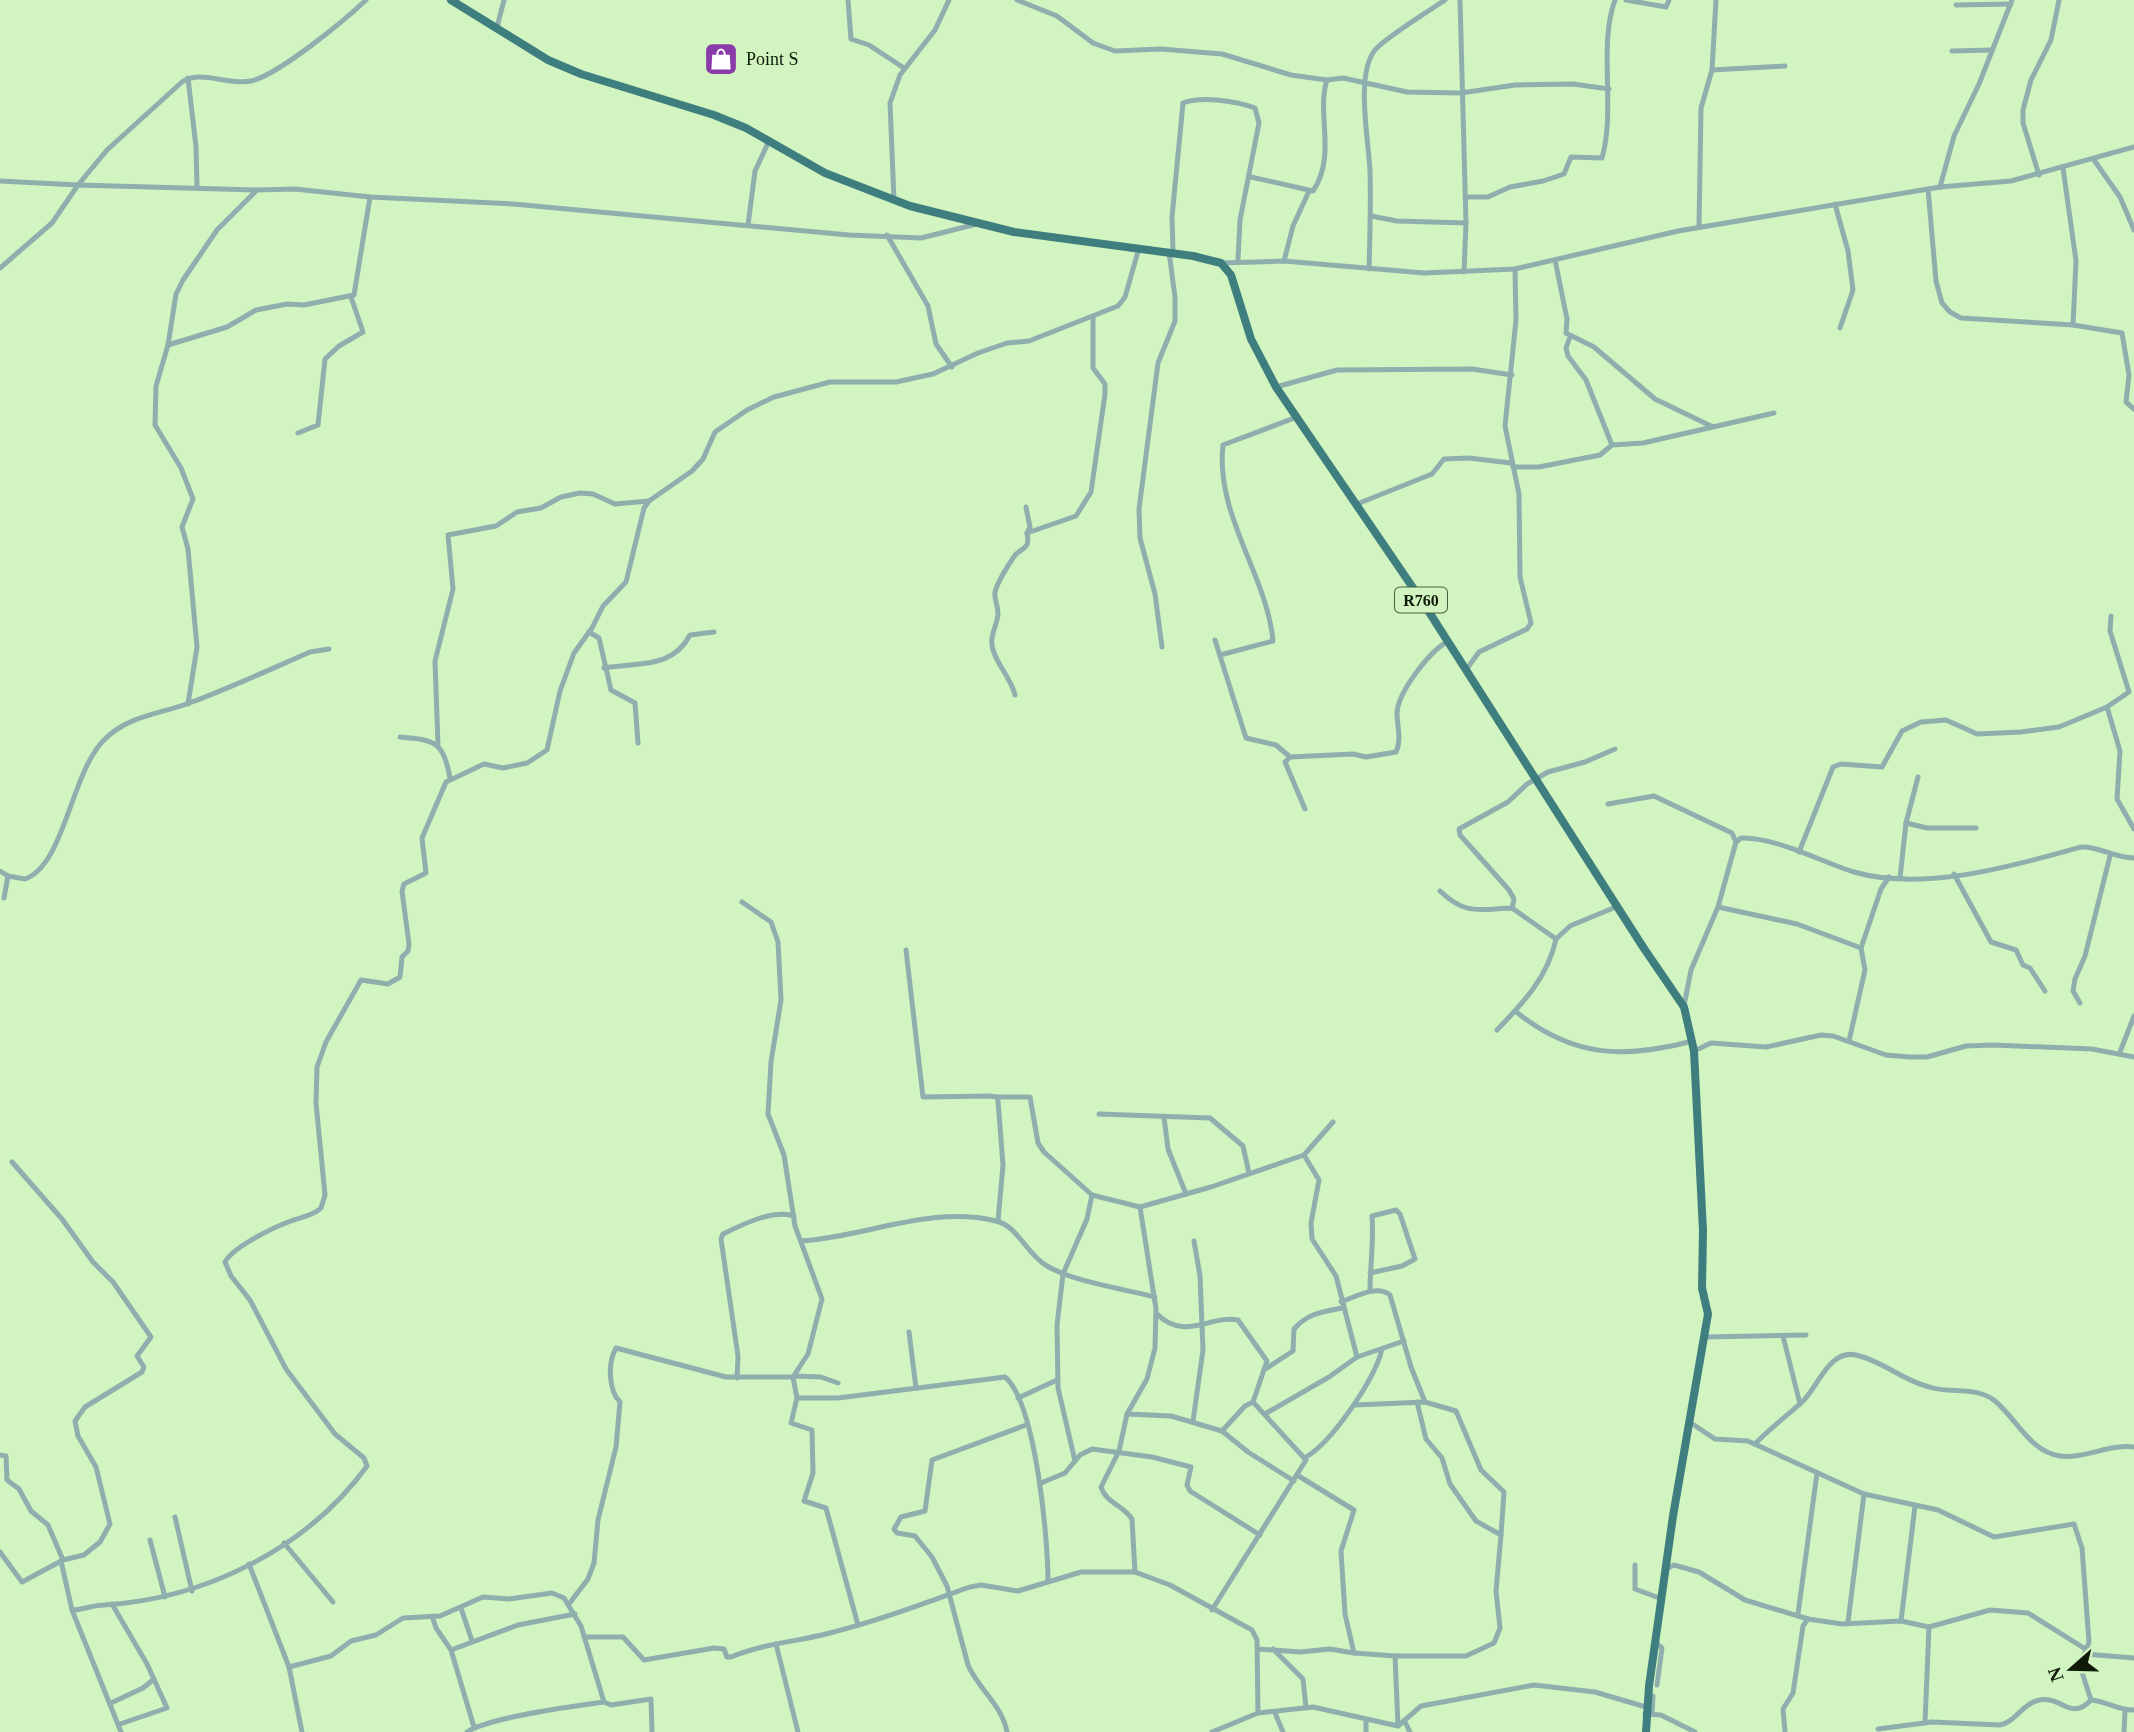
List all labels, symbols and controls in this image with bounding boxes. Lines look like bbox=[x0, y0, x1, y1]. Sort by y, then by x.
shop icon: Point S bbox=[702, 40, 740, 78]
place label: Point S bbox=[746, 49, 799, 69]
road number: R760 bbox=[1395, 587, 1447, 612]
north arrow bbox=[2036, 1634, 2106, 1704]
text: N bbox=[2043, 1664, 2068, 1685]

